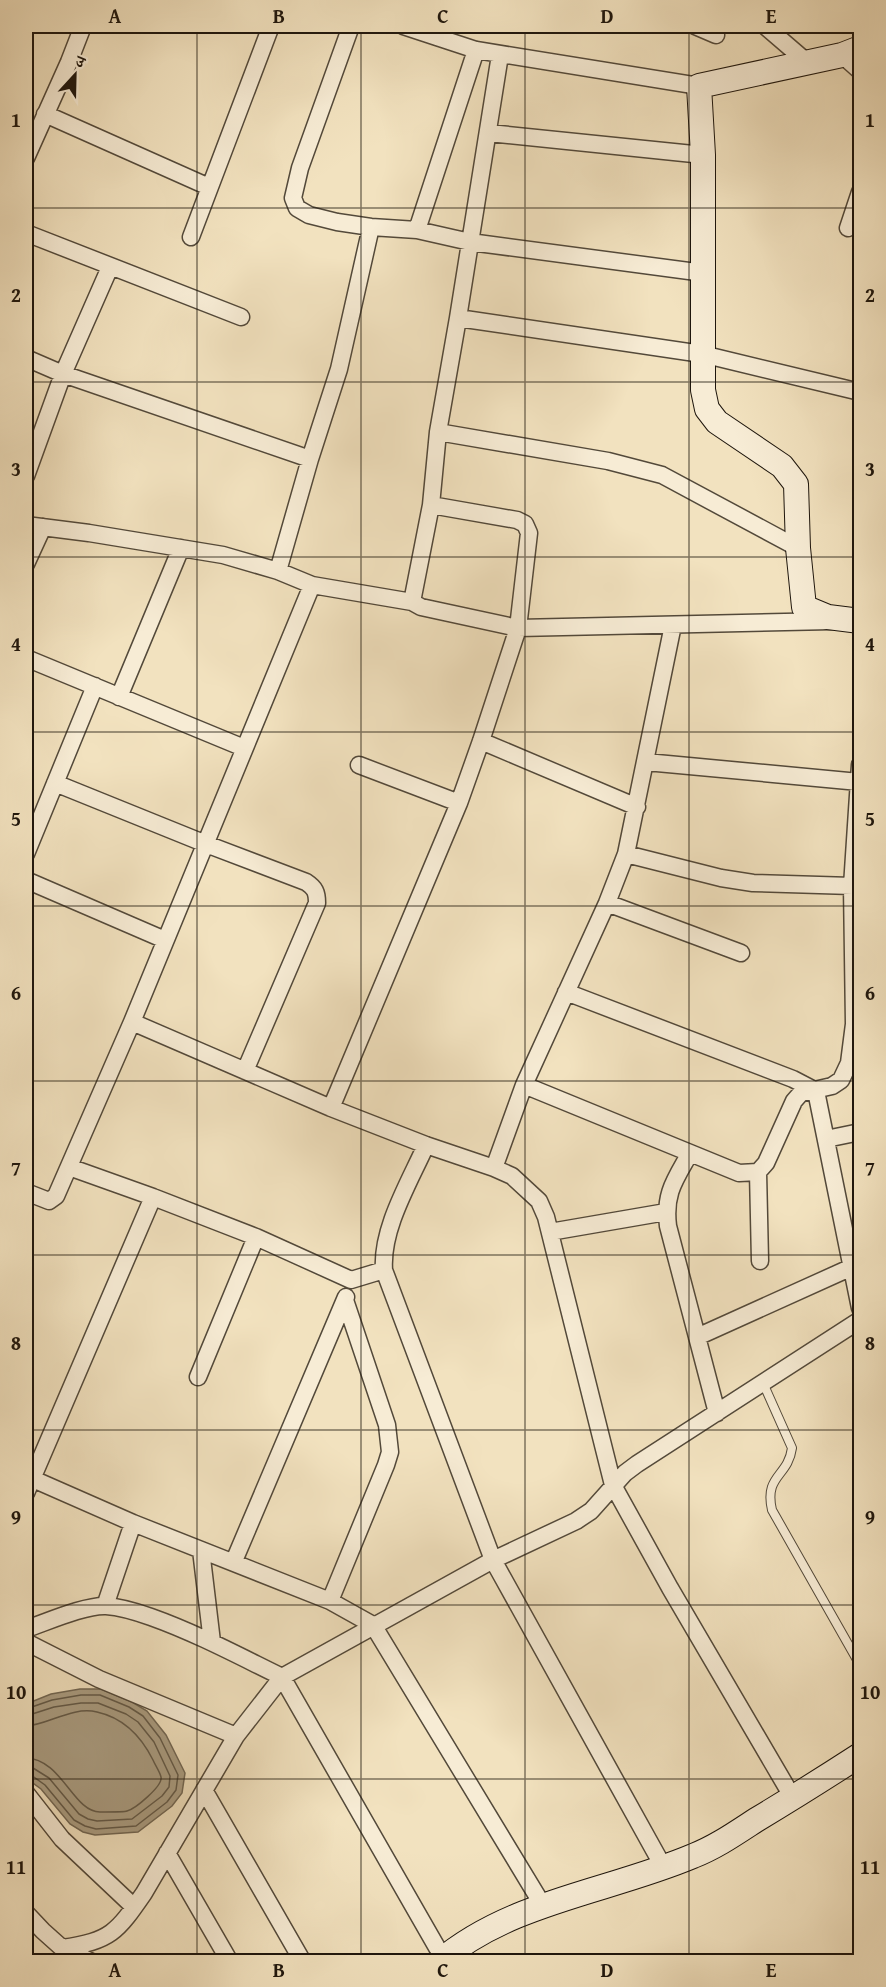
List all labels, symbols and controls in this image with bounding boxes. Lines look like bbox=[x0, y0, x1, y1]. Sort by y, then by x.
text: A bbox=[109, 1, 122, 30]
text: B bbox=[273, 1, 285, 30]
text: C bbox=[437, 1, 449, 30]
text: D bbox=[600, 1, 614, 30]
text: E bbox=[766, 1, 777, 30]
north arrow bbox=[45, 45, 105, 105]
text: उ bbox=[71, 48, 91, 74]
text: 1 bbox=[11, 105, 21, 134]
text: 1 bbox=[865, 105, 875, 134]
text: 2 bbox=[11, 280, 21, 309]
text: 2 bbox=[865, 280, 875, 309]
text: 3 bbox=[11, 454, 21, 483]
text: 3 bbox=[865, 454, 875, 483]
text: 4 bbox=[11, 629, 21, 658]
text: 4 bbox=[865, 629, 875, 658]
text: 5 bbox=[11, 804, 21, 833]
text: 5 bbox=[865, 804, 875, 833]
text: 6 bbox=[11, 978, 21, 1007]
text: 6 bbox=[865, 978, 875, 1007]
text: 7 bbox=[11, 1153, 21, 1182]
text: 7 bbox=[865, 1153, 875, 1182]
text: 8 bbox=[11, 1328, 21, 1357]
text: 8 bbox=[865, 1328, 875, 1357]
text: 9 bbox=[11, 1502, 21, 1531]
text: 9 bbox=[865, 1502, 875, 1531]
text: 10 bbox=[6, 1677, 26, 1706]
text: 10 bbox=[860, 1677, 880, 1706]
text: 11 bbox=[6, 1852, 26, 1881]
text: 11 bbox=[860, 1852, 880, 1881]
text: A bbox=[109, 1955, 122, 1984]
text: B bbox=[273, 1955, 285, 1984]
text: C bbox=[437, 1955, 449, 1984]
text: D bbox=[600, 1955, 614, 1984]
text: E bbox=[766, 1955, 777, 1984]

